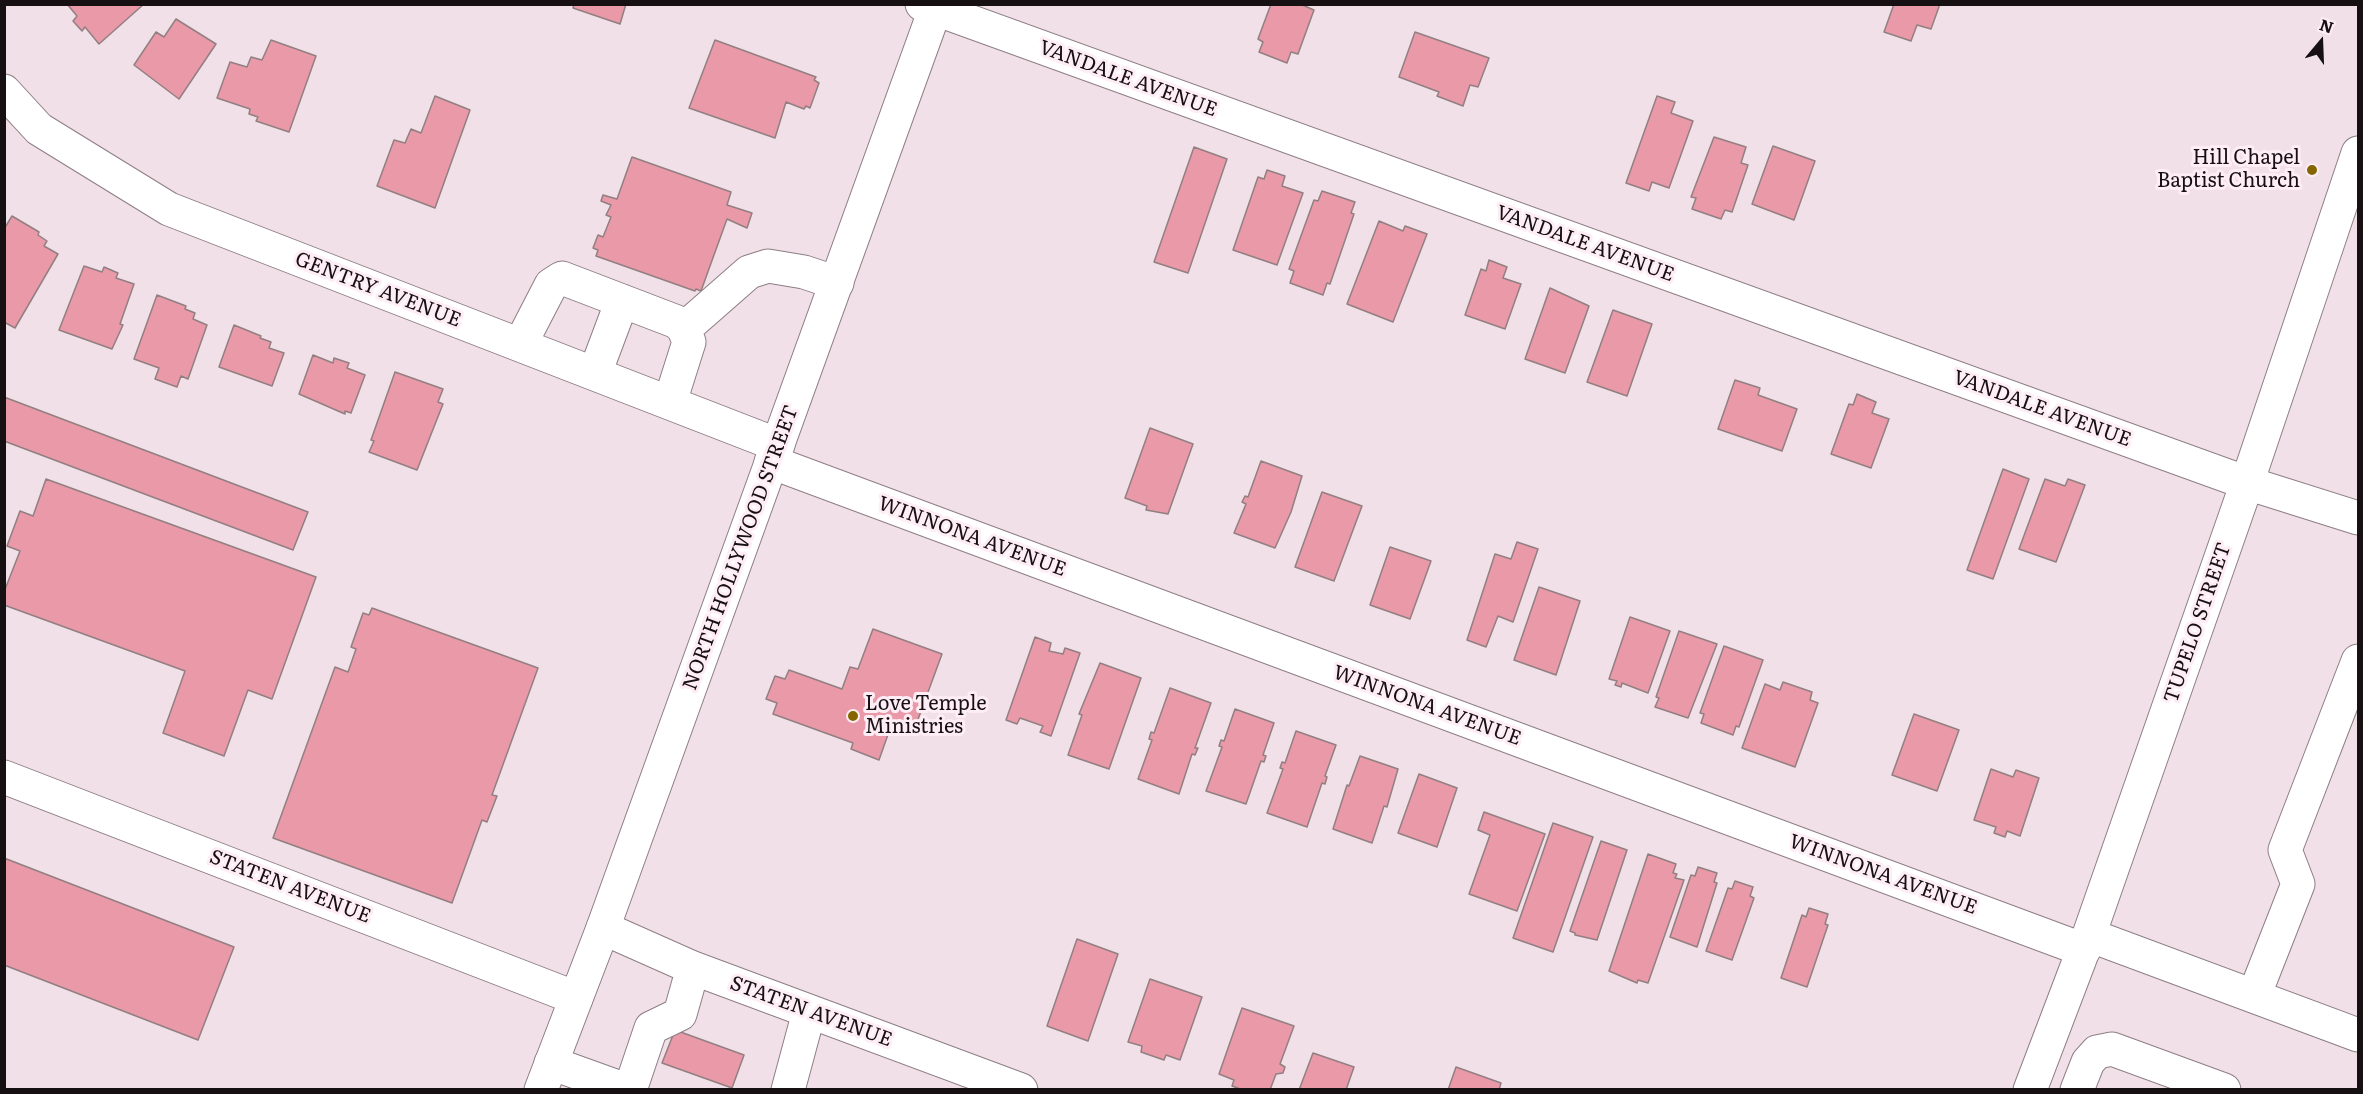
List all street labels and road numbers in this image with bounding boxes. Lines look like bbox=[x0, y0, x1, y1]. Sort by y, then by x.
street label: VANDALE AVENUE bbox=[1036, 36, 1220, 122]
street label: VANDALE AVENUE bbox=[1493, 201, 1677, 287]
street label: GENTRY AVENUE bbox=[292, 247, 464, 333]
street label: VANDALE AVENUE bbox=[1950, 366, 2134, 452]
street label: NORTH HOLLYWOOD STREET bbox=[678, 402, 804, 694]
street label: WINNONA AVENUE bbox=[875, 492, 1069, 582]
street label: TUPELO STREET bbox=[2159, 540, 2237, 706]
street label: WINNONA AVENUE bbox=[1330, 661, 1524, 751]
street label: WINNONA AVENUE bbox=[1786, 830, 1980, 920]
street label: STATEN AVENUE bbox=[206, 845, 374, 929]
street label: STATEN AVENUE bbox=[727, 972, 895, 1052]

